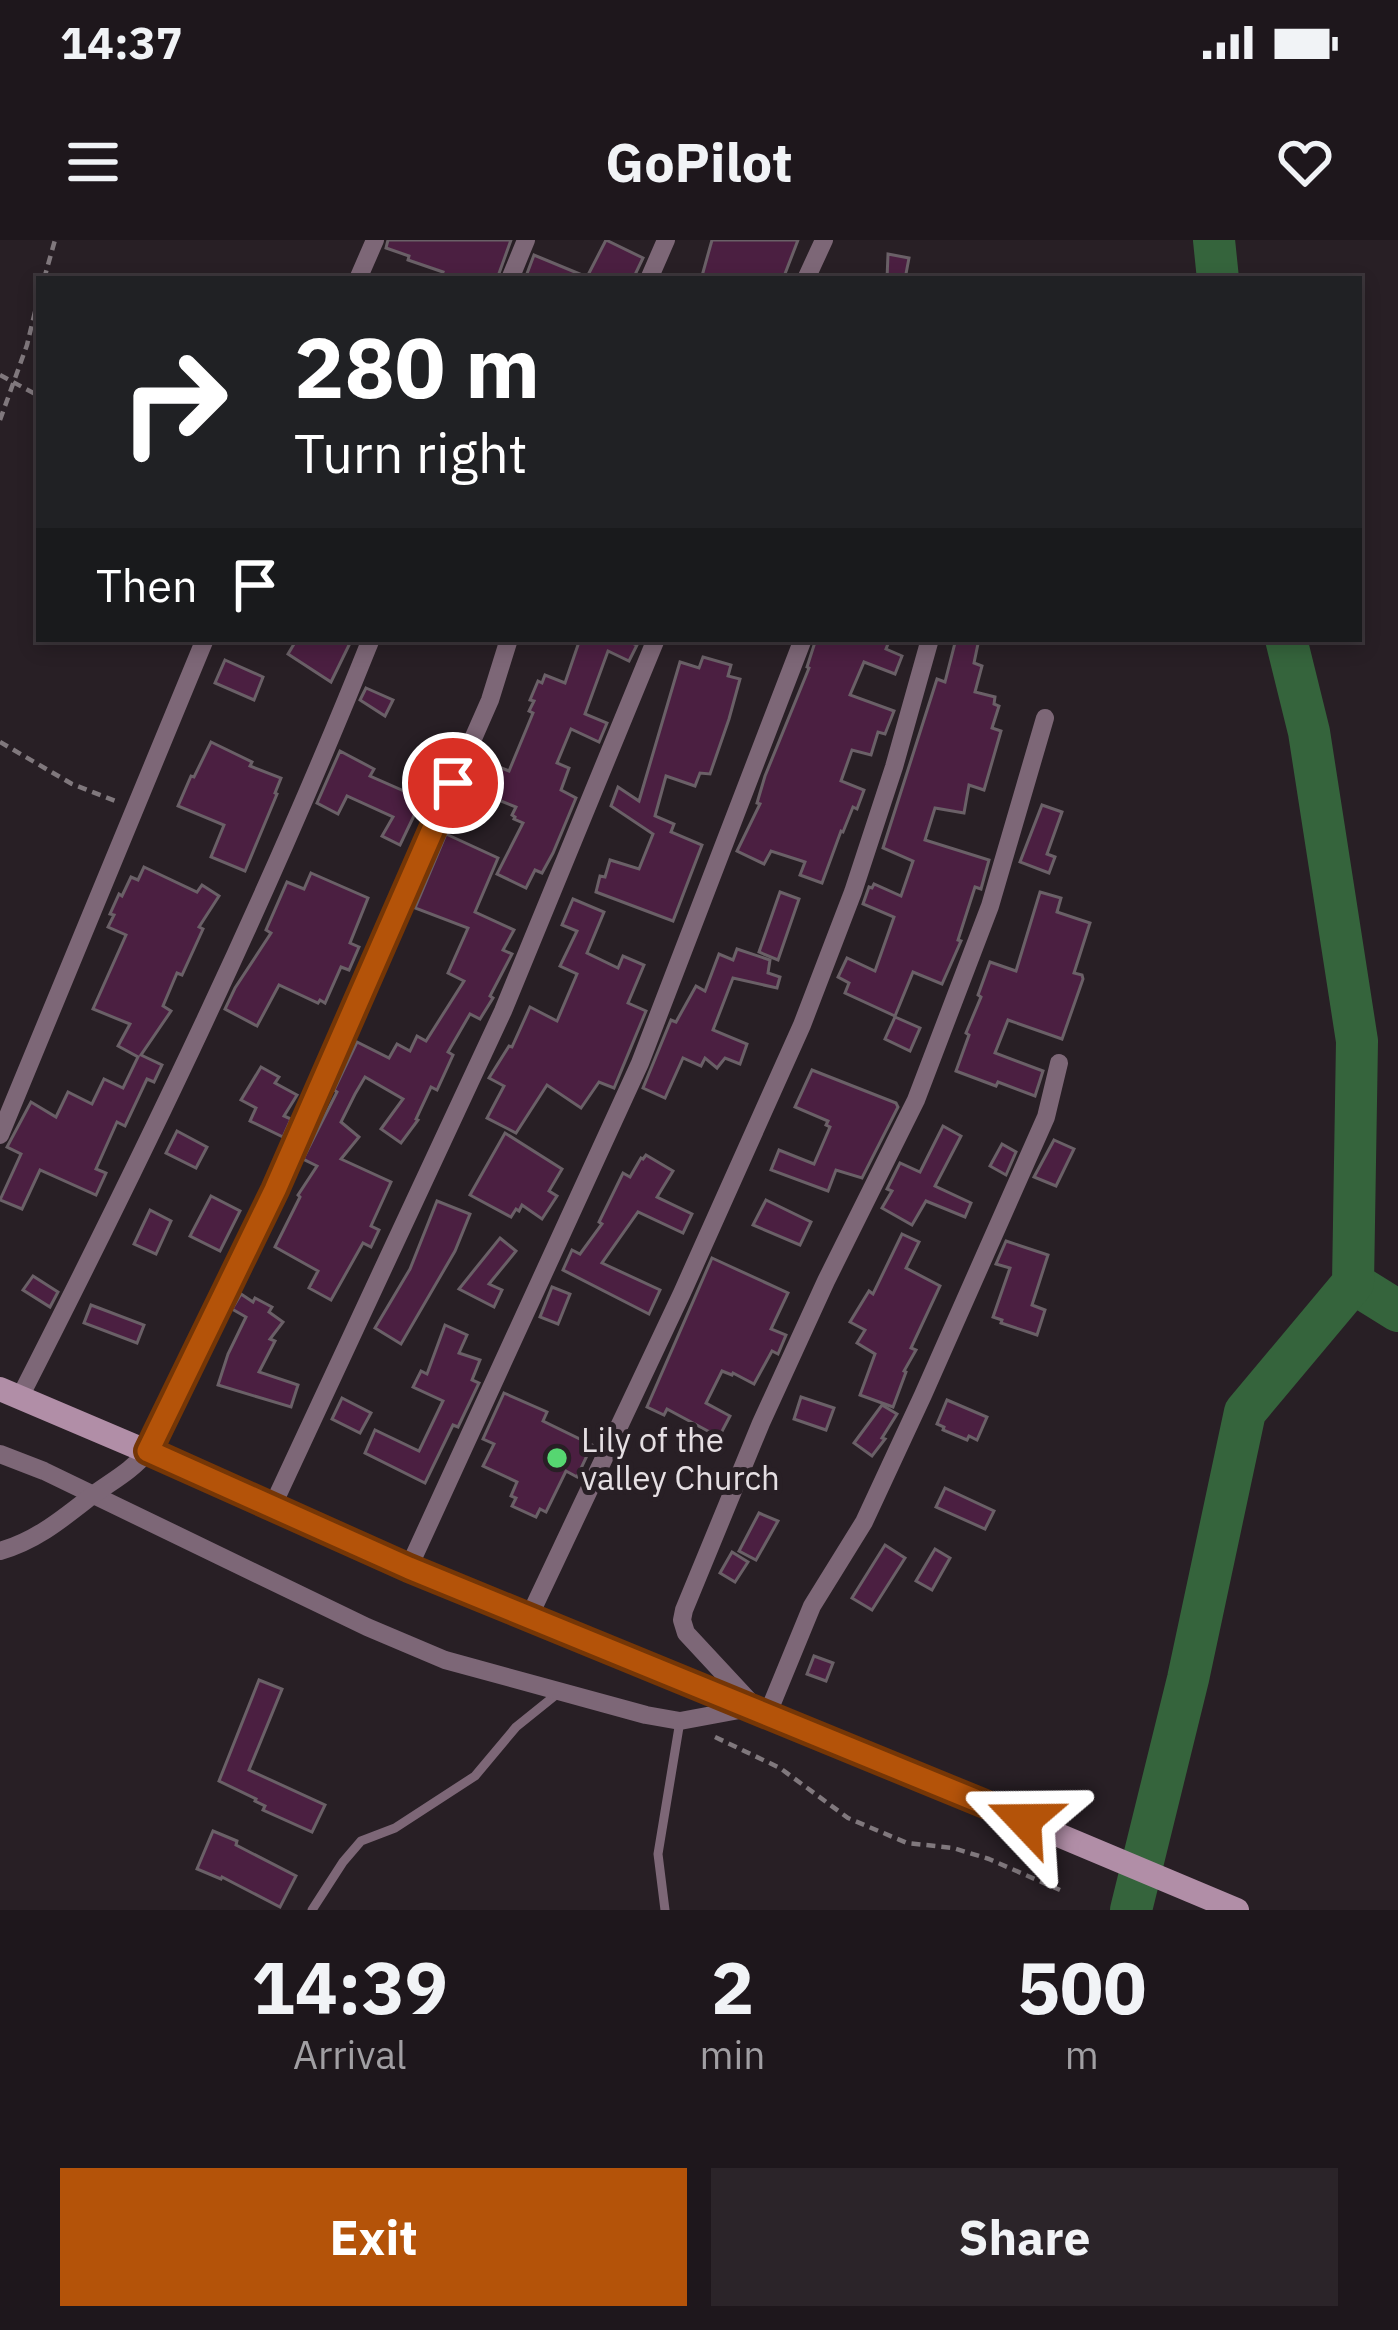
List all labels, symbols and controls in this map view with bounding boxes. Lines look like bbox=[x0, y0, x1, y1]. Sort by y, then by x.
text: 14:37 bbox=[60, 13, 183, 71]
text: GoPilot bbox=[605, 127, 793, 197]
icon: menu bbox=[60, 129, 126, 195]
icon: heart bbox=[1272, 129, 1338, 195]
text: 280 m bbox=[294, 312, 540, 421]
icon: right bbox=[96, 324, 252, 480]
text: Turn right bbox=[294, 418, 528, 488]
icon: arrive bbox=[222, 552, 288, 618]
text: Then bbox=[96, 556, 198, 614]
pin bbox=[402, 732, 504, 834]
icon: arrive bbox=[420, 750, 486, 816]
place label: Lily of the valley Church bbox=[581, 1418, 780, 1499]
marker: Lily of the valley Church bbox=[544, 1445, 570, 1471]
position arrow bbox=[961, 1757, 1087, 1883]
text: 14:39 bbox=[251, 1940, 448, 2034]
text: 2 bbox=[711, 1940, 754, 2034]
text: 500 bbox=[1017, 1940, 1147, 2034]
text: Arrival bbox=[293, 2029, 407, 2080]
text: min bbox=[700, 2029, 765, 2080]
text: m bbox=[1065, 2029, 1099, 2080]
button: Exit bbox=[60, 2168, 687, 2306]
button: Share bbox=[711, 2168, 1338, 2306]

